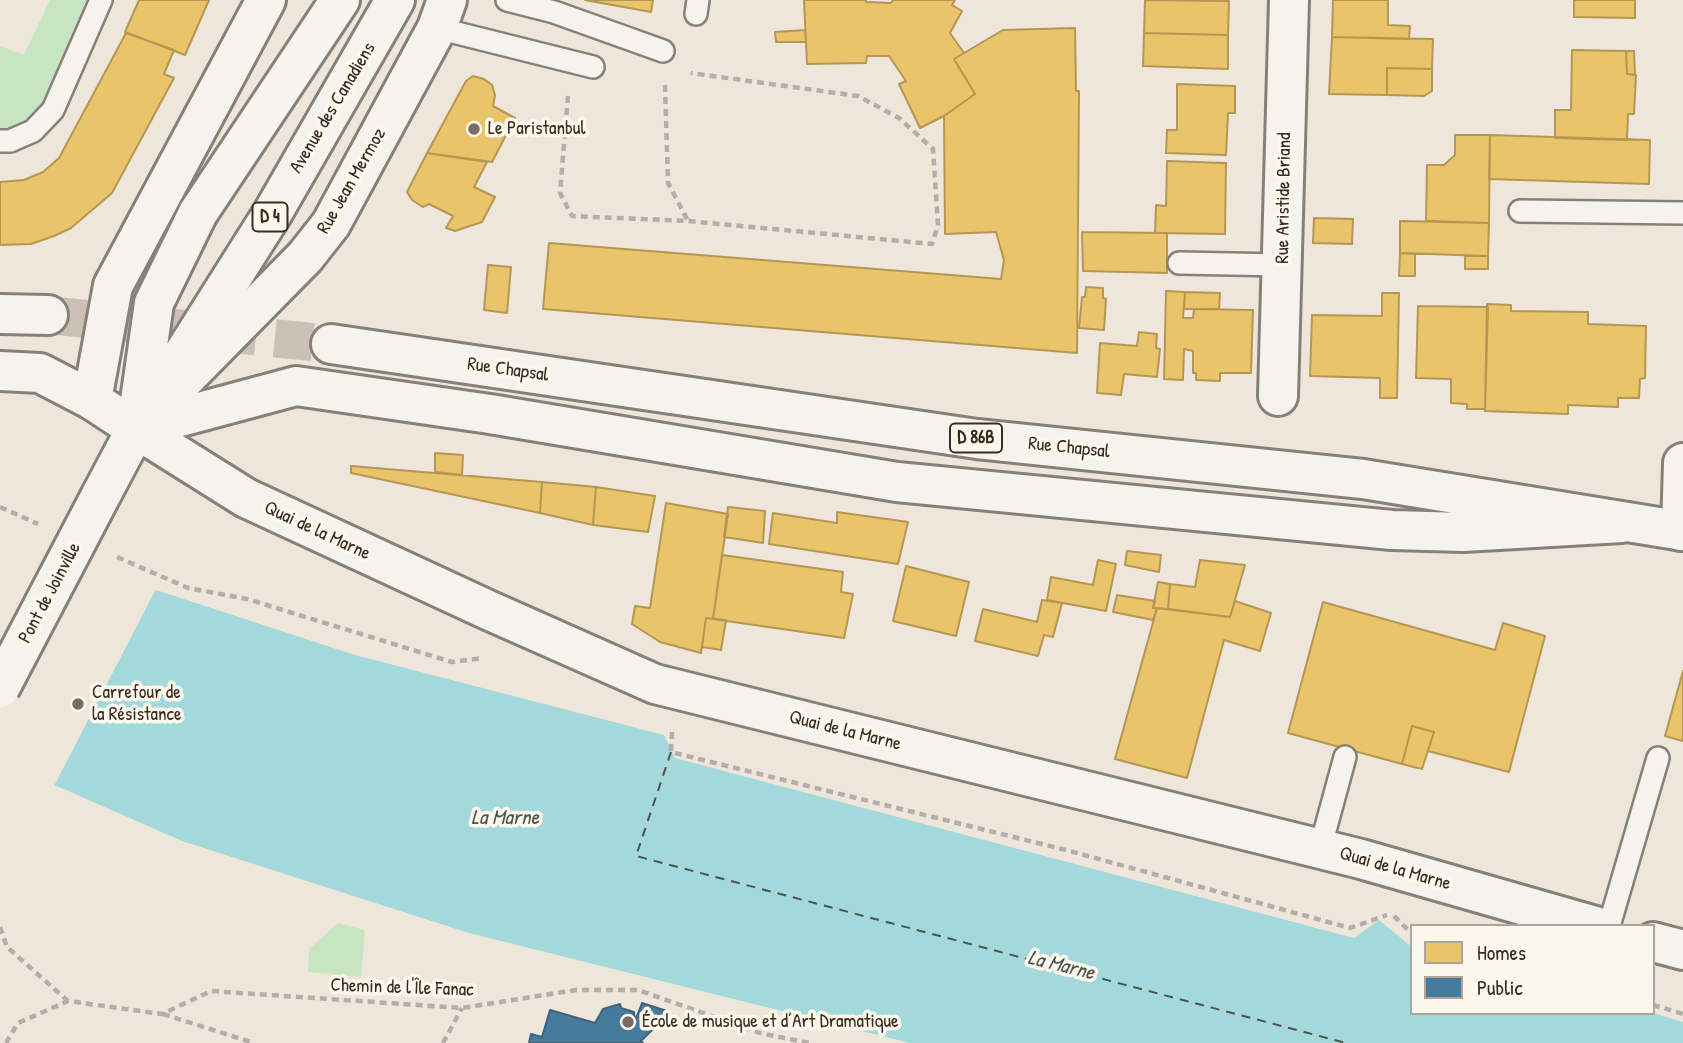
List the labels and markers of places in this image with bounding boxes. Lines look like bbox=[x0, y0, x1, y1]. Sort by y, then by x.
place label: Le Paristanbul bbox=[488, 118, 586, 140]
marker: Le Paristanbul bbox=[466, 121, 482, 137]
place label: Carrefour de la Résistance bbox=[92, 682, 181, 726]
marker: Carrefour de la Résistance bbox=[70, 696, 86, 712]
place label: École de musique et d’Art Dramatique bbox=[642, 1011, 899, 1033]
marker: École de musique et d’Art Dramatique bbox=[620, 1014, 636, 1030]

